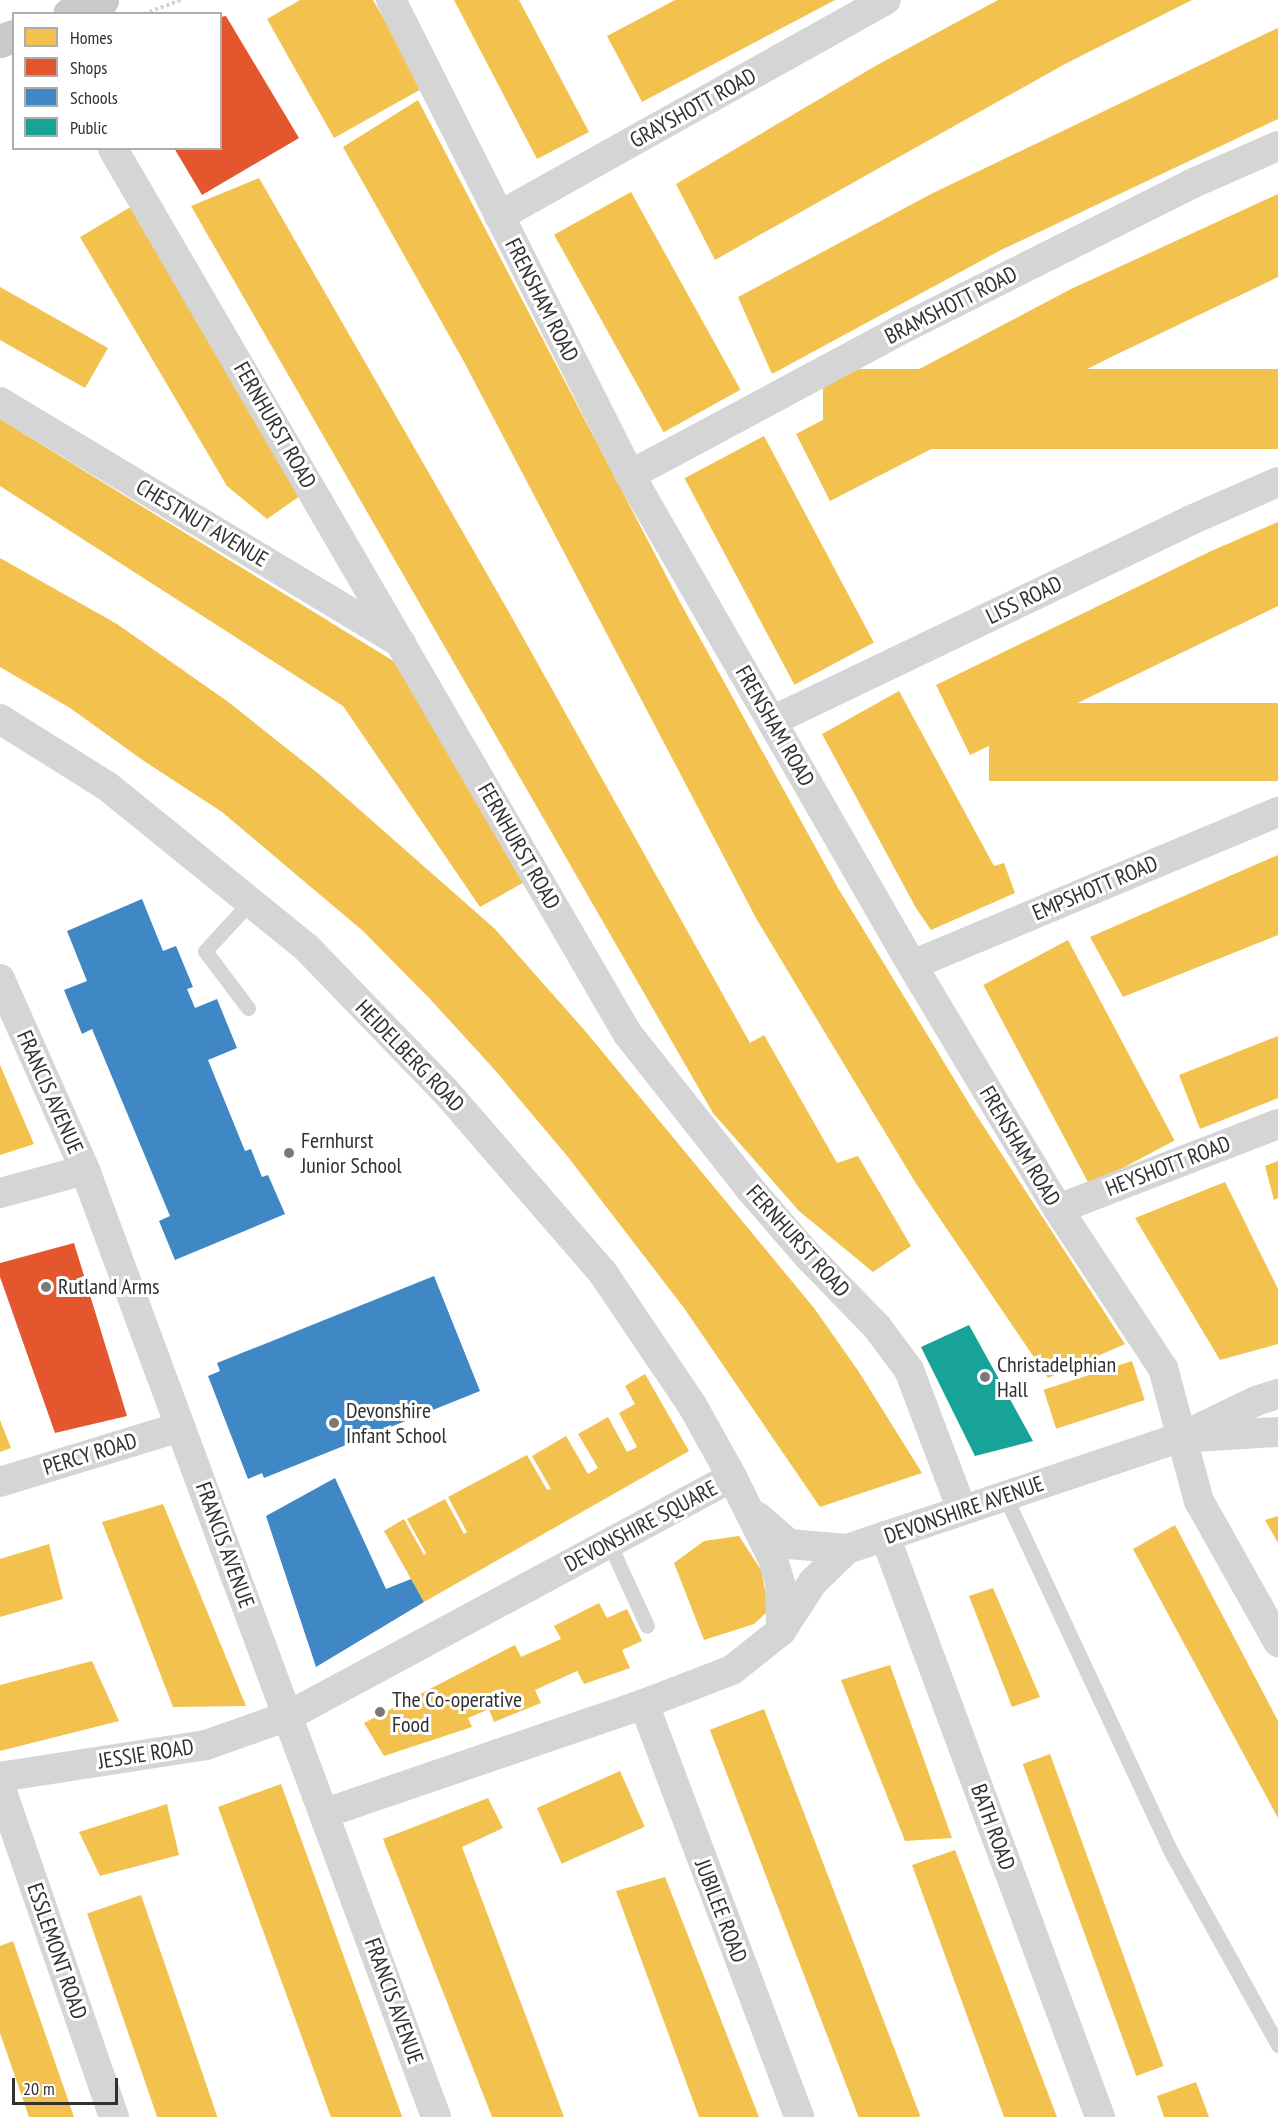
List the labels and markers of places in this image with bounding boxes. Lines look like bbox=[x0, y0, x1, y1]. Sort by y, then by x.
place label: Fernhurst Junior School bbox=[301, 1127, 402, 1178]
marker: Fernhurst Junior School bbox=[282, 1146, 296, 1160]
place label: Rutland Arms bbox=[58, 1274, 160, 1300]
marker: Rutland Arms bbox=[39, 1280, 53, 1294]
place label: Christadelphian Hall bbox=[997, 1351, 1116, 1402]
marker: Christadelphian Hall bbox=[978, 1370, 992, 1384]
place label: Devonshire Infant School bbox=[346, 1397, 447, 1448]
marker: Devonshire Infant School bbox=[327, 1416, 341, 1430]
place label: The Co-operative Food bbox=[392, 1686, 522, 1738]
marker: The Co-operative Food bbox=[373, 1705, 387, 1719]

